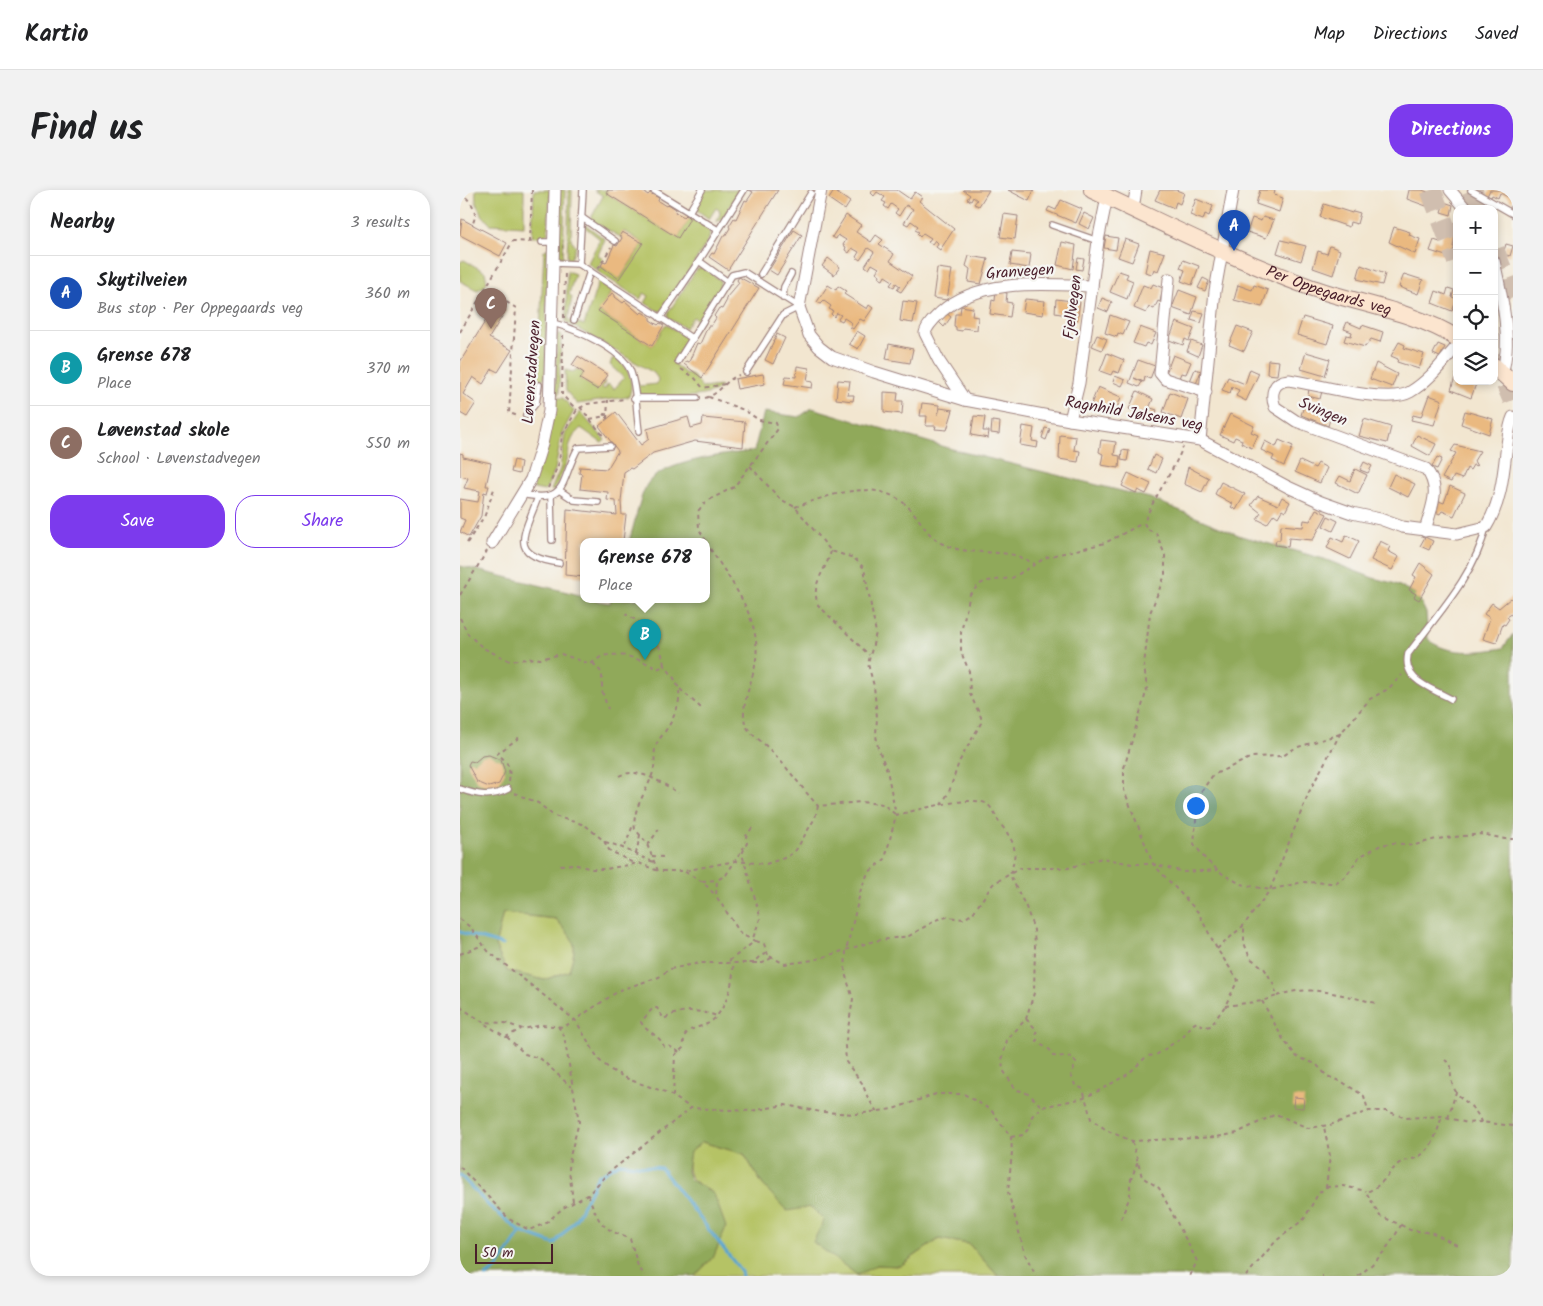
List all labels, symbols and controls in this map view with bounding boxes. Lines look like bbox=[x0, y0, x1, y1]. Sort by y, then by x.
text: Kartio bbox=[25, 15, 88, 54]
text: Map bbox=[1313, 20, 1345, 49]
text: Directions bbox=[1373, 20, 1447, 49]
text: Saved bbox=[1475, 20, 1518, 49]
text: Find us bbox=[30, 102, 143, 158]
button: Directions bbox=[1389, 104, 1513, 157]
map controls bbox=[1453, 205, 1498, 385]
button: + bbox=[1453, 205, 1498, 250]
text: Nearby bbox=[50, 206, 115, 239]
text: 3 results bbox=[351, 210, 410, 235]
pin: A bbox=[1218, 210, 1250, 251]
button: − bbox=[1453, 250, 1498, 295]
street label: Granvegen bbox=[985, 257, 1055, 287]
street label: Per Oppegaards veg bbox=[1262, 259, 1395, 322]
text: Skytilveien bbox=[97, 266, 187, 296]
street label: Fjellvegen bbox=[1057, 273, 1089, 341]
text: A bbox=[61, 281, 71, 306]
text: 360 m bbox=[365, 281, 410, 306]
pin: C bbox=[475, 288, 507, 329]
button: locate bbox=[1453, 295, 1498, 340]
text: Bus stop · Per Oppegaards veg bbox=[97, 296, 303, 321]
street label: Løvenstadvegen bbox=[516, 319, 548, 425]
button: layers bbox=[1453, 340, 1498, 385]
text: Grense 678 bbox=[97, 341, 191, 371]
text: B bbox=[61, 356, 71, 381]
text: 370 m bbox=[366, 356, 410, 381]
text: Place bbox=[97, 371, 131, 396]
street label: Ragnhild Jølsens veg bbox=[1063, 390, 1205, 438]
street label: Svingen bbox=[1295, 391, 1351, 433]
text: Løvenstad skole bbox=[97, 416, 230, 446]
text: C bbox=[61, 431, 71, 456]
text: 550 m bbox=[366, 431, 410, 456]
text: School · Løvenstadvegen bbox=[97, 446, 261, 471]
button: Save bbox=[50, 495, 225, 548]
button: Share bbox=[235, 495, 410, 548]
popup bbox=[580, 538, 710, 603]
text: Grense 678 bbox=[598, 543, 692, 573]
text: Place bbox=[598, 573, 632, 598]
pin: B bbox=[629, 619, 661, 660]
your location bbox=[1183, 793, 1209, 819]
scale bar bbox=[475, 1241, 552, 1264]
text: 50 m bbox=[482, 1242, 513, 1264]

